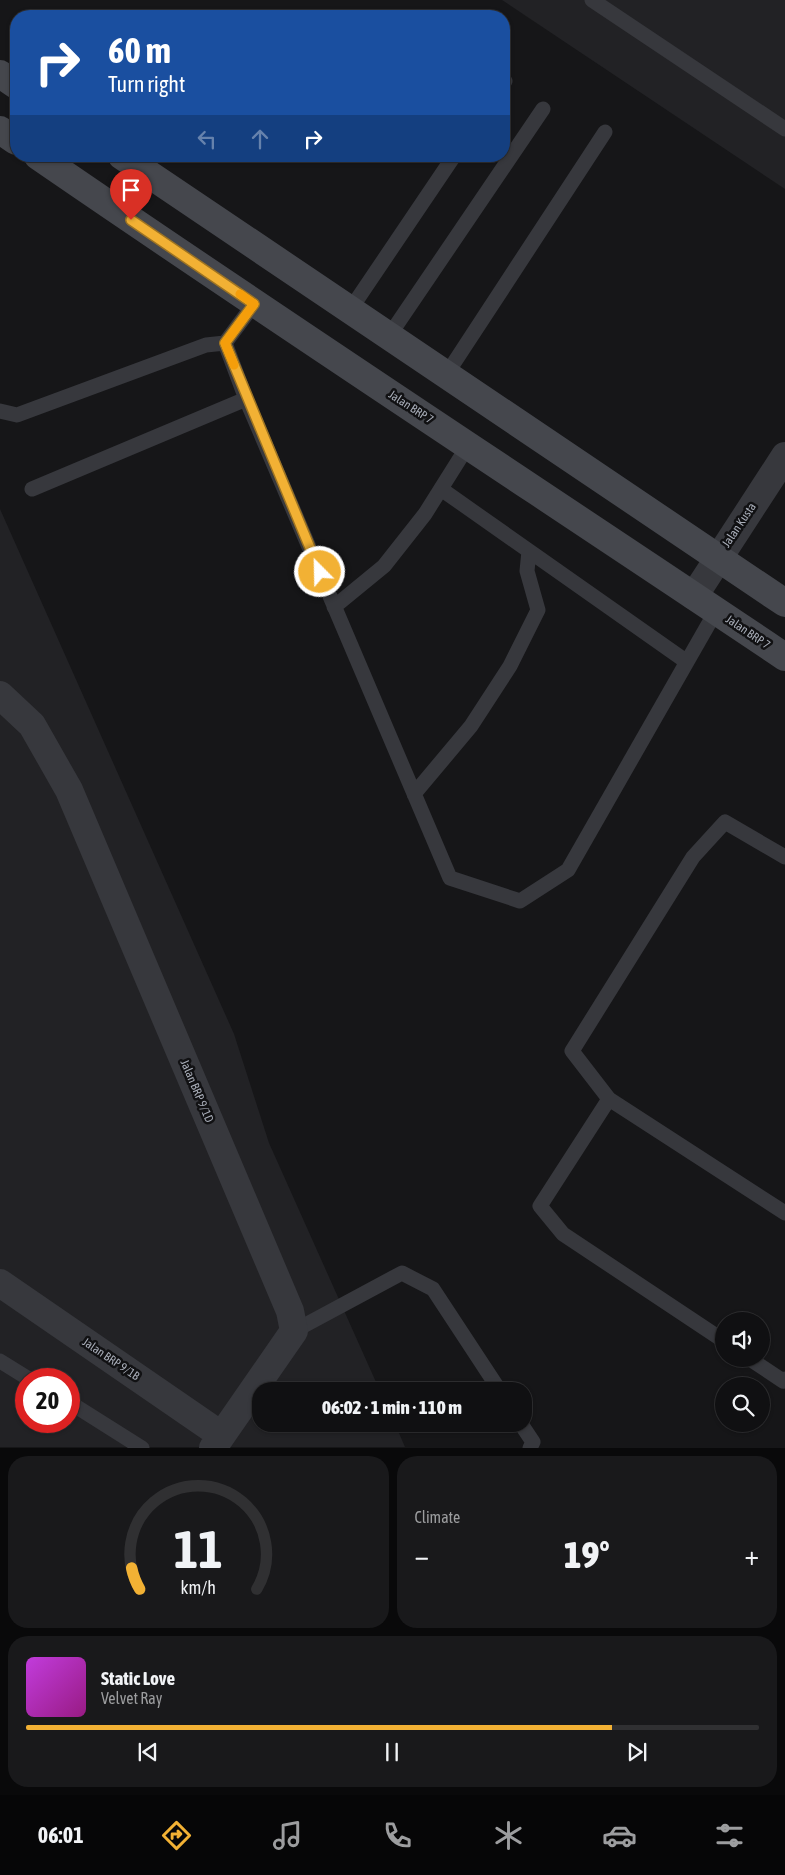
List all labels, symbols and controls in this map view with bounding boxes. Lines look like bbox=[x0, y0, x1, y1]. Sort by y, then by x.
icon: right bbox=[25, 30, 90, 95]
text: 60 m bbox=[108, 30, 171, 70]
text: Turn right bbox=[108, 71, 185, 97]
icon: left bbox=[193, 125, 221, 153]
icon: ahead bbox=[246, 125, 274, 153]
icon: right bbox=[299, 125, 327, 153]
pin bbox=[110, 169, 152, 220]
icon: arrive bbox=[117, 176, 145, 204]
street label: Jalan BRP 7 bbox=[386, 387, 436, 427]
street label: Jalan Kusta bbox=[719, 500, 759, 550]
position arrow bbox=[293, 545, 345, 597]
street label: Jalan BRP 7 bbox=[723, 612, 773, 652]
street label: Jalan BRP 9/1D bbox=[177, 1057, 217, 1125]
map controls bbox=[715, 1312, 770, 1432]
button: sound bbox=[715, 1312, 770, 1367]
street label: Jalan BRP 9/1B bbox=[80, 1335, 142, 1383]
speed limit sign: 20 bbox=[15, 1368, 80, 1433]
button: search bbox=[715, 1377, 770, 1432]
text: 06:02 · 1 min · 110 m bbox=[322, 1396, 462, 1418]
text: Climate bbox=[415, 1508, 460, 1526]
text: 11 bbox=[174, 1519, 223, 1579]
text: 19° bbox=[564, 1533, 610, 1576]
text: − bbox=[415, 1539, 429, 1571]
text: + bbox=[744, 1539, 759, 1571]
text: km/h bbox=[181, 1577, 216, 1598]
text: Static Love bbox=[101, 1667, 175, 1689]
text: Velvet Ray bbox=[101, 1689, 162, 1707]
icon: previous bbox=[134, 1738, 162, 1766]
icon: pause bbox=[378, 1738, 406, 1766]
icon: next bbox=[623, 1738, 651, 1766]
icon: directions bbox=[159, 1818, 194, 1853]
icon: music bbox=[270, 1818, 305, 1853]
icon: phone bbox=[380, 1818, 415, 1853]
icon: climate bbox=[491, 1818, 526, 1853]
icon: car bbox=[602, 1818, 637, 1853]
icon: filters bbox=[712, 1818, 747, 1853]
text: 06:01 bbox=[38, 1822, 84, 1848]

